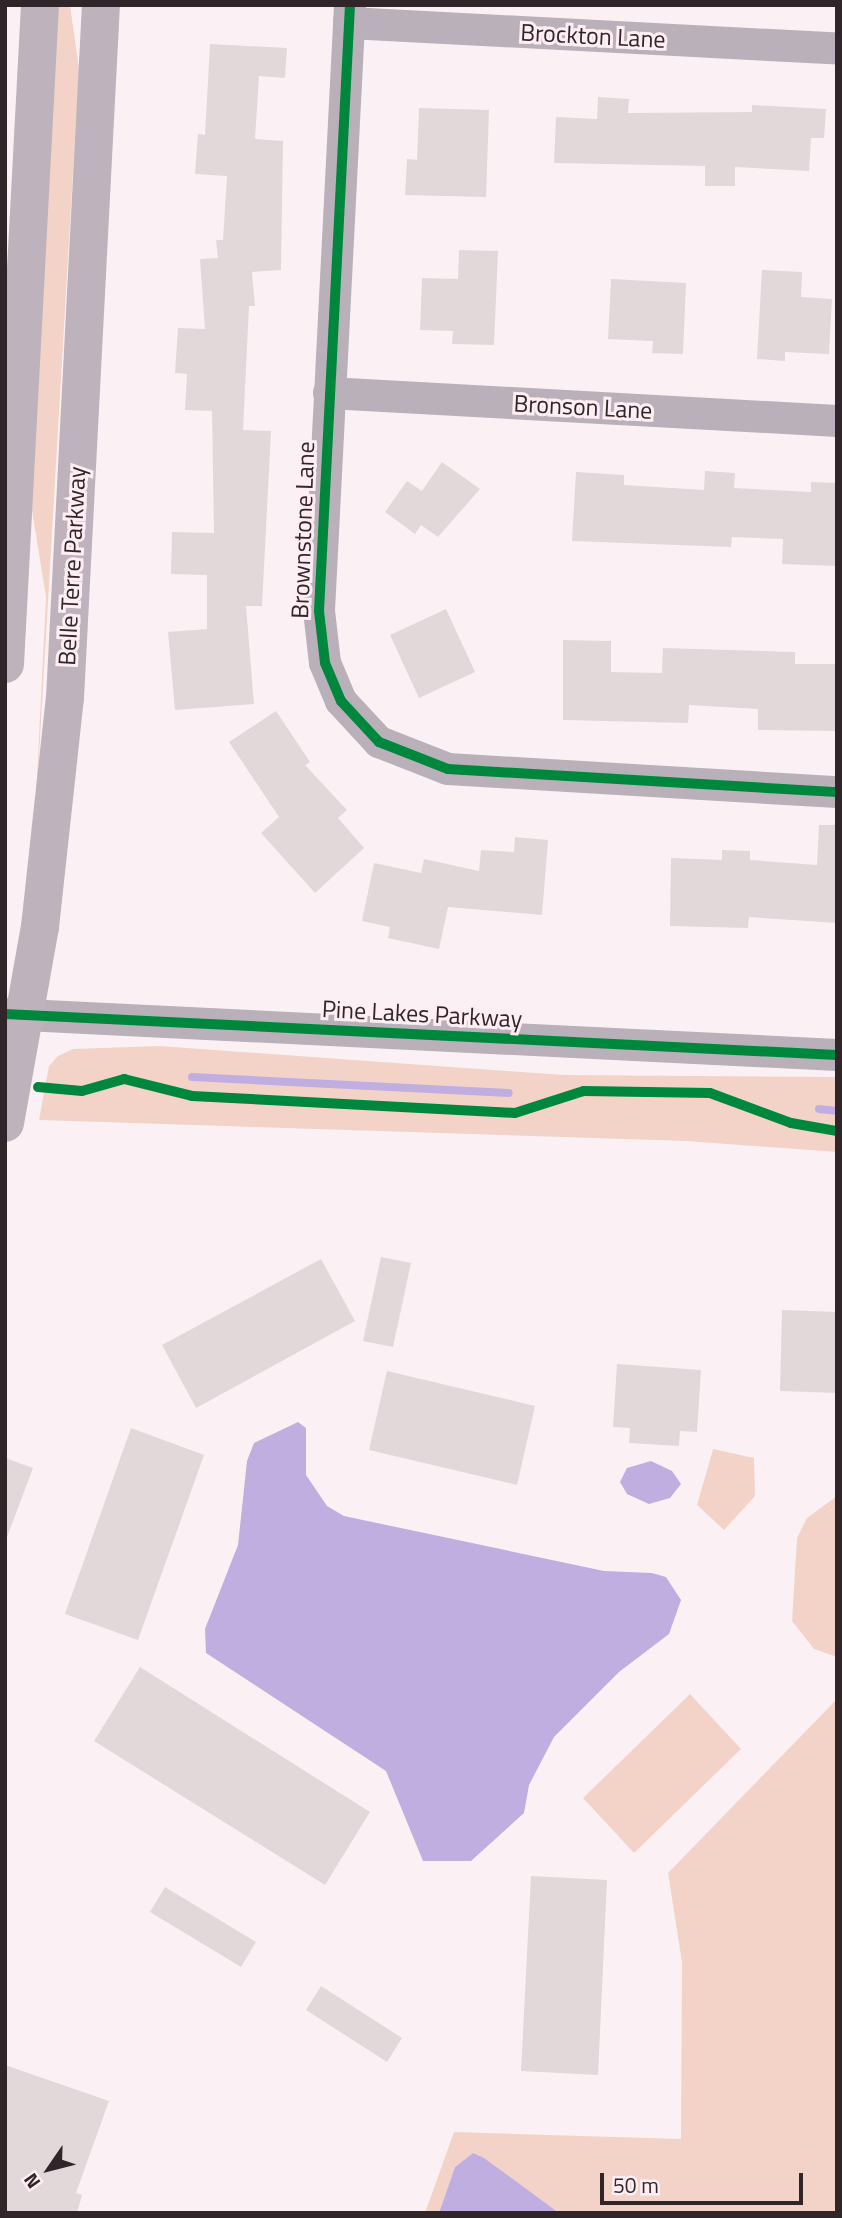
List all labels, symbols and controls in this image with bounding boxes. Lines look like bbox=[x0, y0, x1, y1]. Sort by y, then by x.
street label: Brockton Lane bbox=[520, 18, 666, 54]
street label: Bronson Lane bbox=[513, 389, 653, 425]
street label: Brownstone Lane bbox=[286, 441, 320, 619]
street label: Belle Terre Parkway bbox=[52, 466, 92, 666]
street label: Pine Lakes Parkway bbox=[321, 994, 523, 1034]
north arrow bbox=[14, 2134, 84, 2204]
scale bar bbox=[604, 2158, 807, 2202]
text: N bbox=[16, 2168, 47, 2195]
text: 50 m bbox=[613, 2169, 659, 2201]

